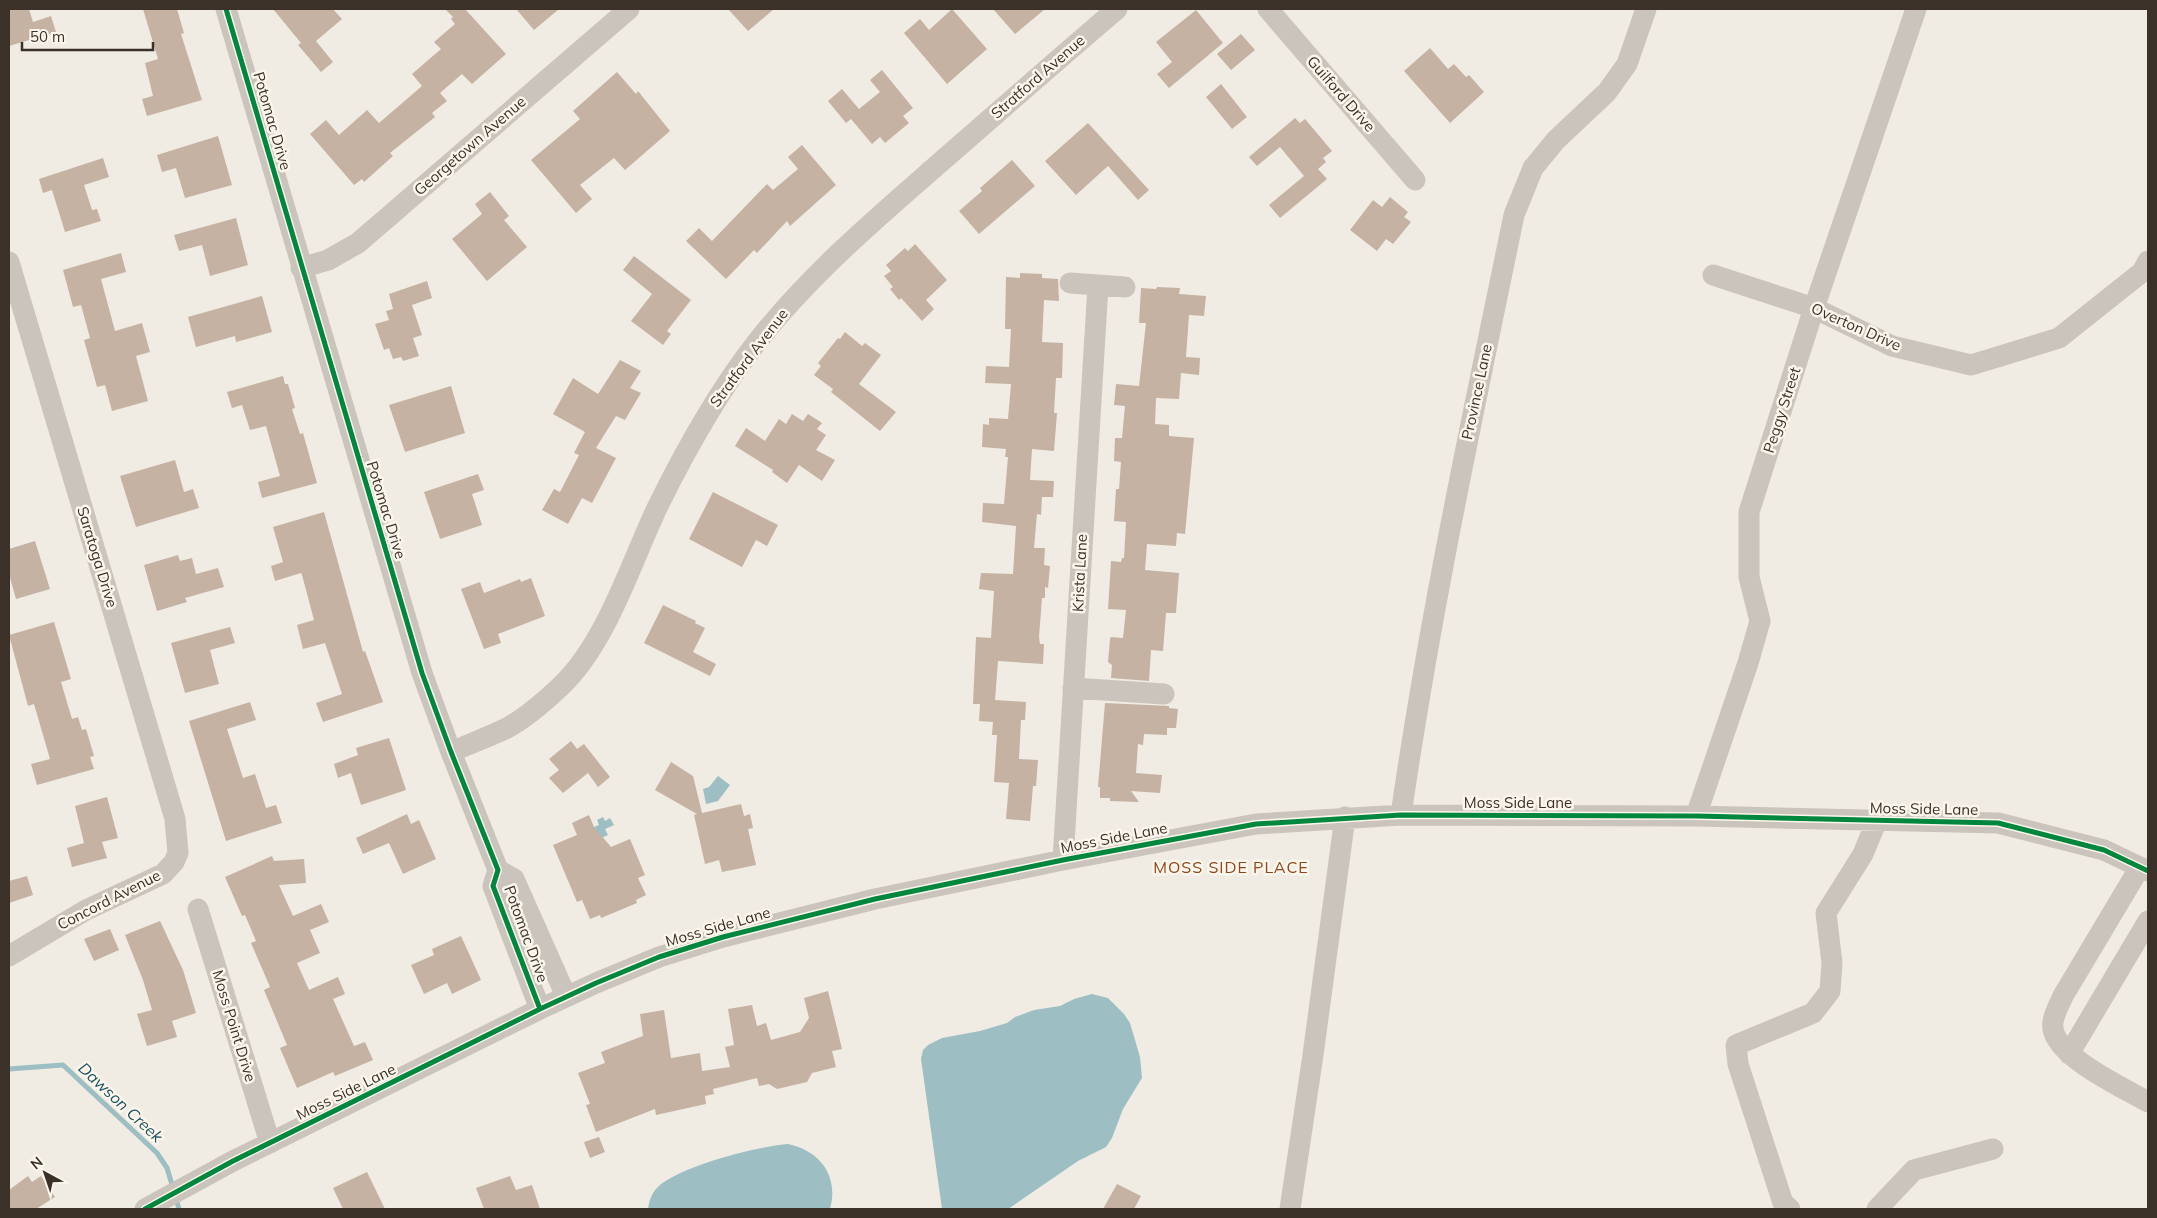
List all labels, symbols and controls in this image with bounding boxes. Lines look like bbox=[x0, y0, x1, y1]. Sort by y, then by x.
scale bar bbox=[22, 20, 154, 52]
text: 50 m bbox=[30, 27, 65, 46]
street label: Stratford Avenue bbox=[987, 31, 1088, 123]
street label: Guilford Drive bbox=[1303, 52, 1380, 136]
street label: Potomac Drive bbox=[249, 70, 296, 172]
street label: Georgetown Avenue bbox=[410, 92, 529, 199]
street label: Overton Drive bbox=[1808, 298, 1904, 355]
street label: Stratford Avenue bbox=[705, 305, 792, 411]
street label: Province Lane bbox=[1457, 342, 1496, 441]
street label: Peggy Street bbox=[1759, 365, 1804, 455]
street label: Potomac Drive bbox=[363, 459, 410, 561]
street label: Saratoga Drive bbox=[73, 504, 122, 610]
street label: Krista Lane bbox=[1068, 533, 1091, 613]
street label: Moss Side Lane bbox=[1464, 793, 1572, 812]
street label: Moss Side Lane bbox=[1870, 798, 1978, 819]
street label: Moss Side Lane bbox=[1059, 818, 1169, 857]
district label: MOSS SIDE PLACE bbox=[1153, 857, 1309, 877]
street label: Concord Avenue bbox=[54, 865, 164, 934]
street label: Potomac Drive bbox=[500, 883, 553, 985]
street label: Moss Side Lane bbox=[663, 902, 773, 951]
street label: Moss Point Drive bbox=[208, 968, 261, 1084]
water label: Dawson Creek bbox=[75, 1058, 168, 1147]
street label: Moss Side Lane bbox=[293, 1059, 399, 1124]
north arrow bbox=[20, 1148, 70, 1198]
text: N bbox=[27, 1153, 46, 1173]

